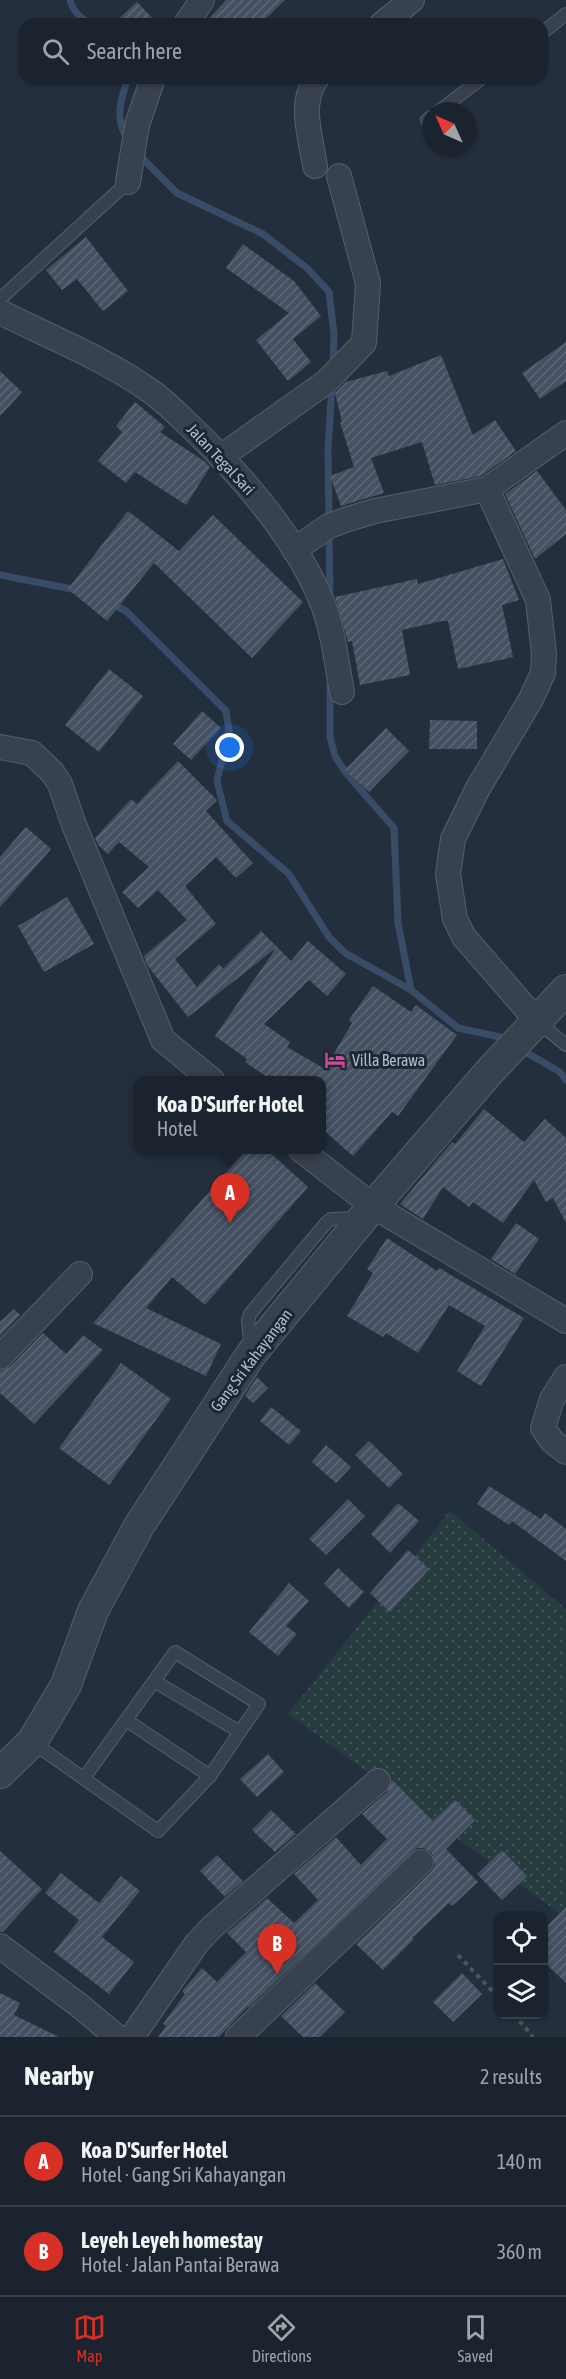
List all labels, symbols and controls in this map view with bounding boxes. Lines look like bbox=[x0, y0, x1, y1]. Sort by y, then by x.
search box bbox=[18, 18, 548, 84]
icon: search bbox=[39, 35, 72, 68]
text: Search here bbox=[87, 38, 182, 64]
north arrow bbox=[422, 102, 476, 156]
street label: Jalan Tegal Sari bbox=[183, 420, 258, 499]
your location bbox=[215, 733, 244, 762]
hotel icon: Villa Berawa bbox=[323, 1048, 347, 1072]
place label: Villa Berawa bbox=[352, 1051, 425, 1069]
popup bbox=[134, 1076, 326, 1154]
text: Koa D'Surfer Hotel bbox=[157, 1091, 303, 1117]
text: Hotel bbox=[157, 1117, 198, 1140]
pin: A bbox=[210, 1174, 250, 1223]
street label: Gang Sri Kahayangan bbox=[207, 1305, 296, 1415]
map controls bbox=[494, 1911, 548, 2019]
button: locate bbox=[494, 1911, 548, 1965]
pin: B bbox=[258, 1924, 296, 1974]
button: layers bbox=[494, 1965, 548, 2019]
text: Nearby bbox=[24, 2061, 94, 2091]
text: 2 results bbox=[480, 2065, 542, 2088]
text: Koa D'Surfer Hotel bbox=[81, 2137, 228, 2163]
text: A bbox=[39, 2150, 48, 2173]
text: 140 m bbox=[497, 2150, 542, 2173]
text: Hotel · Gang Sri Kahayangan bbox=[81, 2163, 286, 2186]
text: Leyeh Leyeh homestay bbox=[81, 2227, 263, 2253]
text: B bbox=[39, 2240, 48, 2263]
text: 360 m bbox=[497, 2240, 542, 2263]
text: Hotel · Jalan Pantai Berawa bbox=[81, 2253, 280, 2276]
tab: Map bbox=[73, 2311, 106, 2365]
tab: Directions bbox=[252, 2311, 312, 2365]
tab: Saved bbox=[458, 2311, 493, 2365]

